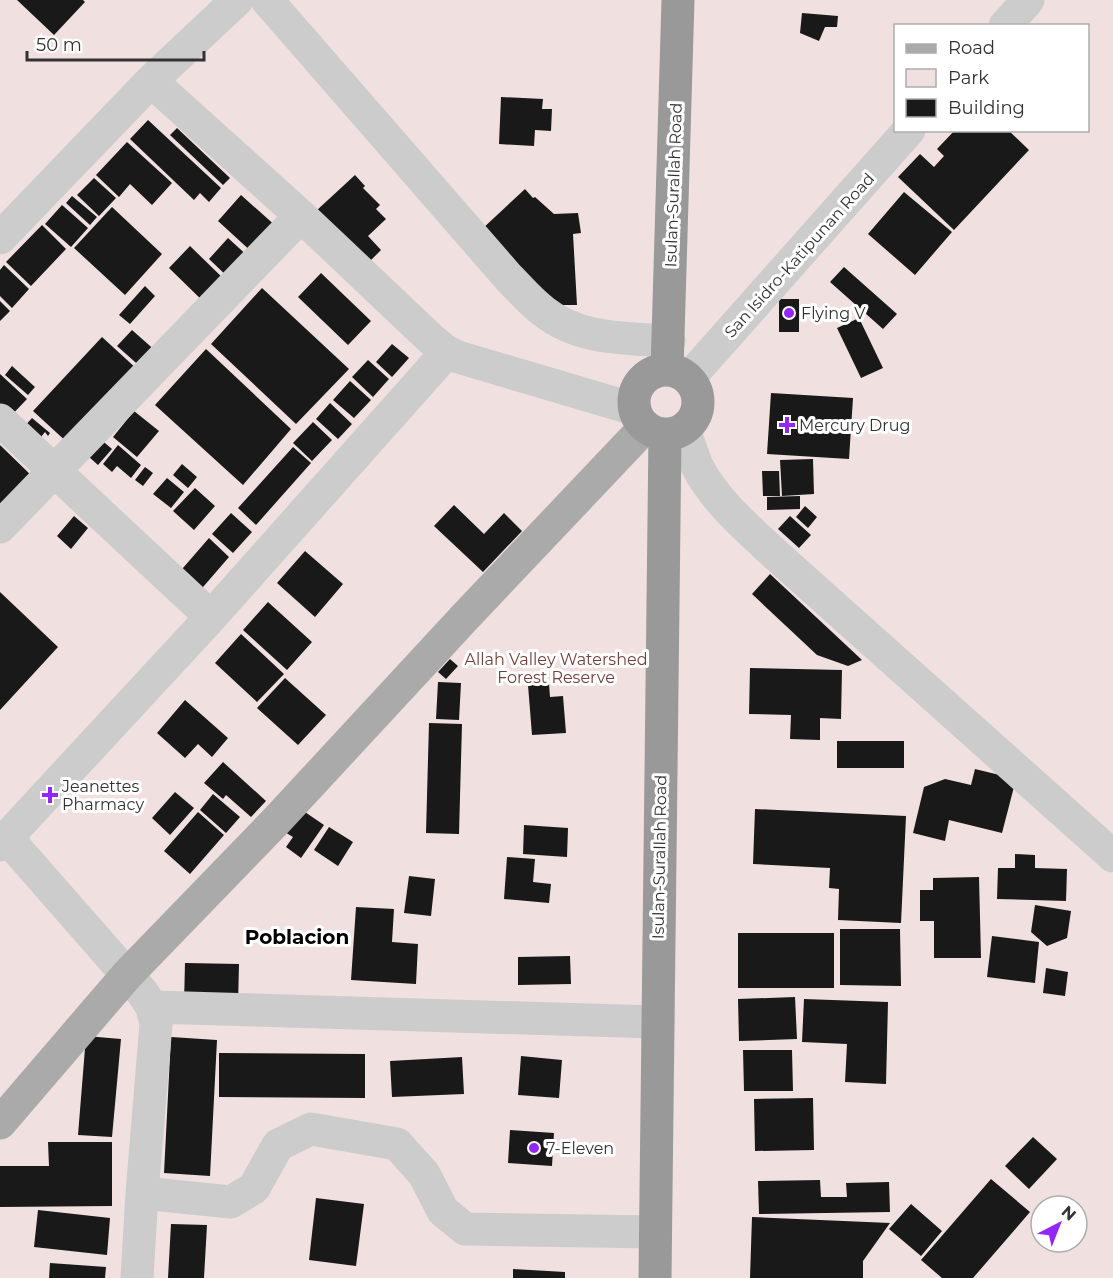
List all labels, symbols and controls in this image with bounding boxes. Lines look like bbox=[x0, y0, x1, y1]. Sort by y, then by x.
scale bar bbox=[27, 24, 204, 62]
legend bbox=[894, 24, 1089, 132]
text: 50 m bbox=[36, 34, 82, 56]
text: Road bbox=[948, 37, 995, 59]
text: Park bbox=[948, 67, 989, 89]
text: Building bbox=[948, 97, 1025, 119]
street label: Isulan-Surallah Road bbox=[661, 103, 686, 268]
street label: San Isidro-Katipunan Road bbox=[720, 169, 878, 341]
place label: Flying V bbox=[801, 304, 866, 323]
marker: Flying V bbox=[782, 306, 796, 320]
place label: Mercury Drug bbox=[799, 416, 910, 435]
marker: Mercury Drug bbox=[780, 418, 794, 432]
park label: Allah Valley Watershed Forest Reserve bbox=[465, 650, 648, 687]
street label: Isulan-Surallah Road bbox=[649, 775, 670, 939]
place label: Jeanettes Pharmacy bbox=[61, 777, 144, 814]
marker: Jeanettes Pharmacy bbox=[43, 788, 57, 802]
district label: Poblacion bbox=[245, 925, 349, 949]
place label: 7-Eleven bbox=[546, 1139, 614, 1158]
marker: 7-Eleven bbox=[527, 1141, 541, 1155]
north arrow bbox=[1029, 1194, 1089, 1254]
text: N bbox=[1058, 1202, 1080, 1225]

